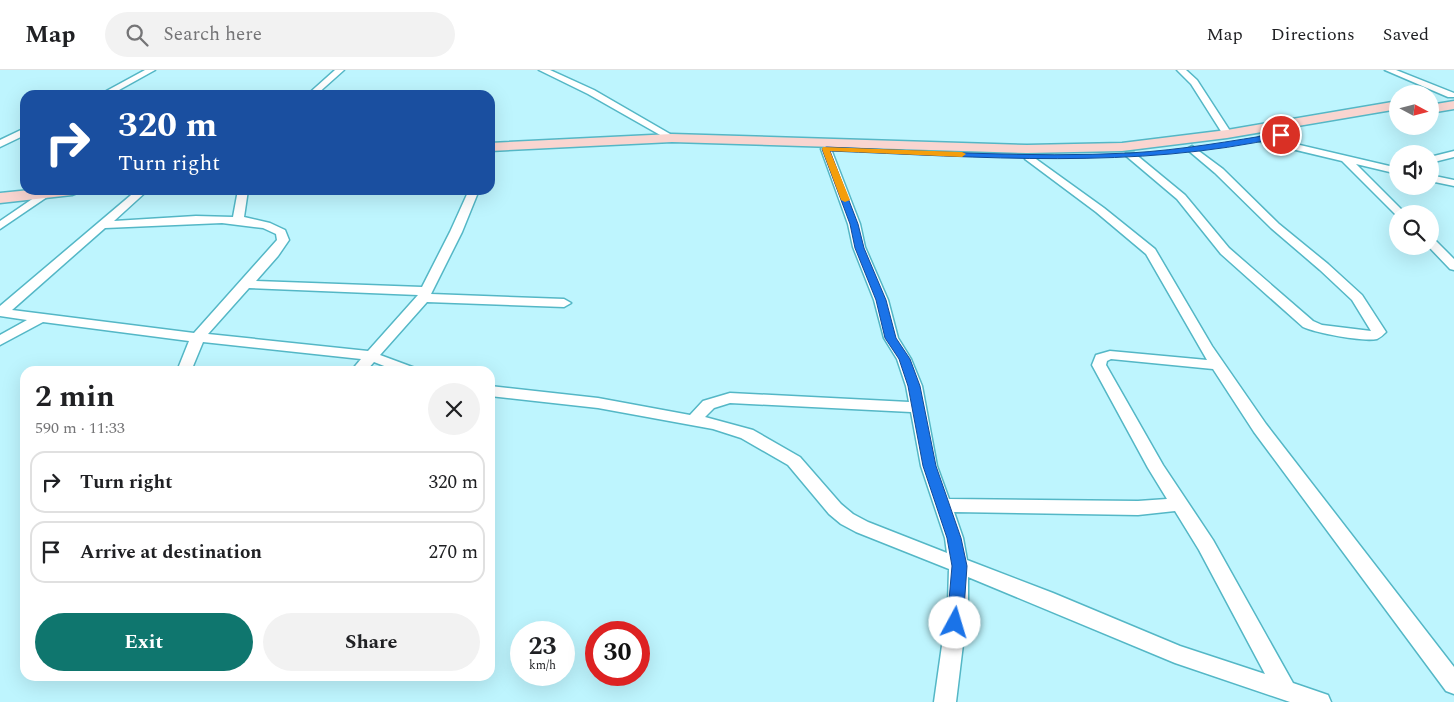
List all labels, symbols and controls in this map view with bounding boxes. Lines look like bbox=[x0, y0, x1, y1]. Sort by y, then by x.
search box bbox=[105, 12, 455, 57]
text: Map bbox=[25, 17, 75, 53]
text: Search here bbox=[163, 20, 262, 49]
icon: search bbox=[123, 21, 151, 49]
text: Map bbox=[1207, 21, 1243, 48]
text: Directions bbox=[1271, 21, 1355, 48]
text: Saved bbox=[1383, 21, 1429, 48]
north arrow bbox=[1389, 85, 1439, 135]
map controls bbox=[1389, 85, 1439, 255]
text: 320 m bbox=[118, 99, 217, 152]
icon: right bbox=[35, 110, 100, 175]
pin bbox=[1260, 114, 1302, 156]
icon: arrive bbox=[1267, 121, 1295, 149]
button: sound bbox=[1389, 145, 1439, 195]
text: Turn right bbox=[118, 147, 220, 180]
button: search bbox=[1389, 205, 1439, 255]
text: 2 min bbox=[35, 374, 115, 420]
button: close bbox=[428, 383, 480, 435]
text: 590 m · 11:33 bbox=[35, 416, 125, 440]
icon: right bbox=[37, 468, 65, 496]
text: Turn right bbox=[80, 468, 173, 497]
text: 320 m bbox=[428, 468, 478, 497]
icon: arrive bbox=[37, 538, 65, 566]
text: Arrive at destination bbox=[80, 538, 262, 567]
text: 270 m bbox=[428, 538, 478, 567]
position arrow bbox=[928, 596, 980, 648]
button: Exit bbox=[35, 613, 253, 671]
button: Share bbox=[263, 613, 480, 671]
speed limit sign: 30 bbox=[585, 621, 650, 686]
text: 23 bbox=[528, 628, 557, 666]
text: km/h bbox=[529, 656, 556, 675]

